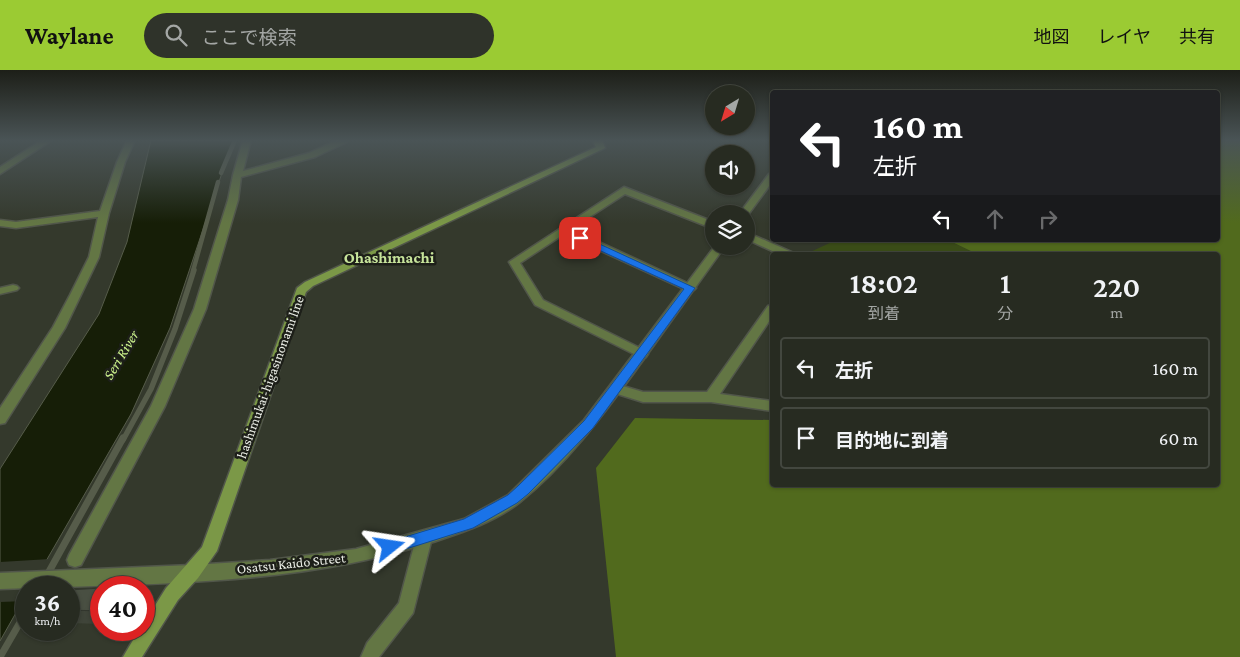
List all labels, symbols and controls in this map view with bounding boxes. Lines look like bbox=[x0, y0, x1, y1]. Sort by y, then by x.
search box bbox=[144, 13, 494, 58]
icon: search bbox=[162, 21, 190, 49]
text: Waylane bbox=[25, 22, 114, 49]
text: ここで検索 bbox=[202, 27, 297, 48]
text: 地図 bbox=[1034, 27, 1070, 47]
text: レイヤ bbox=[1098, 27, 1151, 47]
text: 共有 bbox=[1179, 27, 1215, 47]
north arrow bbox=[705, 85, 755, 135]
map controls bbox=[705, 85, 755, 255]
text: 160 m bbox=[873, 107, 963, 146]
icon: left bbox=[790, 110, 855, 175]
button: sound bbox=[705, 145, 755, 195]
text: 左折 bbox=[873, 154, 917, 179]
button: layers bbox=[705, 205, 755, 255]
icon: left bbox=[928, 205, 956, 233]
icon: ahead bbox=[981, 205, 1009, 233]
icon: right bbox=[1034, 205, 1062, 233]
pin bbox=[559, 217, 601, 259]
icon: arrive bbox=[566, 224, 594, 252]
district label: Ohashimachi bbox=[344, 249, 435, 266]
text: 18:02 bbox=[850, 266, 918, 299]
text: 1 bbox=[1000, 266, 1011, 299]
text: 220 bbox=[1093, 270, 1140, 303]
street label: hashimukai-higasinonami line bbox=[233, 294, 307, 460]
text: m bbox=[1110, 304, 1123, 321]
text: 到着 bbox=[868, 305, 900, 322]
text: 分 bbox=[997, 305, 1013, 322]
water label: Seri River bbox=[100, 327, 142, 382]
icon: left bbox=[792, 354, 820, 382]
text: 160 m bbox=[1152, 358, 1198, 379]
text: 左折 bbox=[835, 360, 873, 381]
icon: arrive bbox=[792, 424, 820, 452]
text: 60 m bbox=[1159, 428, 1198, 449]
text: 目的地に到着 bbox=[835, 430, 949, 451]
position arrow bbox=[363, 520, 415, 572]
street label: Osatsu Kaido Street bbox=[236, 549, 346, 577]
speed limit sign: 40 bbox=[90, 576, 155, 641]
text: 36 bbox=[35, 589, 60, 616]
text: km/h bbox=[35, 614, 60, 628]

